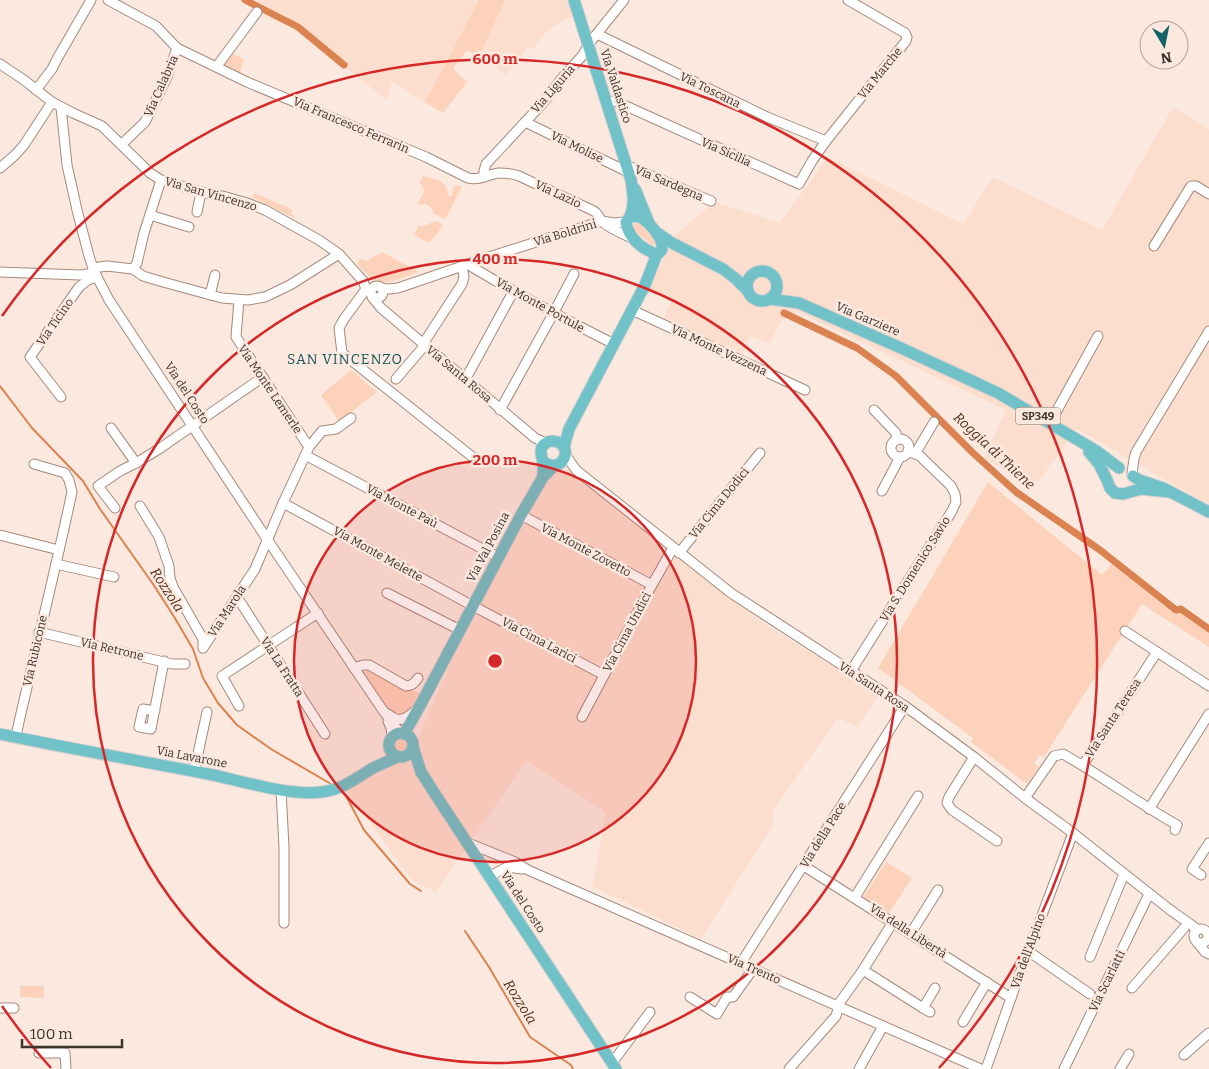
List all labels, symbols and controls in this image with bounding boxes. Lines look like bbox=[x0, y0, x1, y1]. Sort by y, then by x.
north arrow bbox=[1139, 20, 1189, 70]
street label: Via Marche bbox=[855, 44, 905, 102]
street label: Via Valdastico bbox=[597, 47, 635, 125]
text: N bbox=[1159, 48, 1173, 67]
text: 600 m bbox=[473, 50, 518, 68]
street label: Via Calabria bbox=[141, 53, 181, 119]
street label: Via Liguria bbox=[528, 62, 578, 116]
street label: Via Toscana bbox=[677, 69, 743, 111]
street label: Via Francesco Ferrarin bbox=[291, 94, 412, 156]
street label: Via Molise bbox=[548, 128, 606, 166]
street label: Via Sicilia bbox=[699, 135, 754, 169]
street label: Via Sardegna bbox=[633, 162, 706, 204]
street label: Via San Vincenzo bbox=[163, 174, 259, 214]
street label: Via Lazio bbox=[533, 177, 583, 211]
street label: Via Boldrini bbox=[532, 217, 599, 249]
text: 400 m bbox=[472, 250, 518, 268]
street label: Via Monte Portule bbox=[493, 275, 587, 335]
street label: Via Ticino bbox=[34, 296, 76, 348]
street label: Via Garziere bbox=[834, 299, 902, 339]
street label: Via Monte Vezzena bbox=[669, 322, 770, 379]
street label: Via Monte Lemerle bbox=[235, 342, 305, 436]
street label: Via Santa Rosa bbox=[423, 343, 495, 406]
district label: SAN VINCENZO bbox=[287, 351, 403, 368]
street label: Via del Costo bbox=[162, 359, 212, 427]
road number: SP349 bbox=[1016, 408, 1060, 424]
water label: Roggia di Thiene bbox=[950, 409, 1038, 493]
text: 200 m bbox=[473, 451, 518, 469]
street label: Via Cima Dodici bbox=[686, 464, 752, 541]
street label: Via Monte Paù bbox=[364, 481, 441, 531]
street label: Via Val Posina bbox=[464, 509, 513, 584]
street label: Via S. Domenico Savio bbox=[877, 514, 953, 624]
street label: Via Monte Zovetto bbox=[538, 520, 634, 580]
street label: Via Monte Melette bbox=[331, 524, 425, 584]
water label: Rozzola bbox=[146, 565, 188, 615]
street label: Via Marola bbox=[205, 582, 249, 640]
street label: Via Cima Undici bbox=[600, 589, 654, 674]
street label: Via Rubicone bbox=[20, 614, 50, 688]
street label: Via Cima Larici bbox=[499, 614, 579, 666]
street label: Via La Fratta bbox=[257, 634, 307, 700]
street label: Via Retrone bbox=[79, 635, 145, 663]
centre of rings bbox=[486, 652, 504, 670]
street label: Via Santa Rosa bbox=[836, 659, 912, 715]
street label: Via Santa Teresa bbox=[1082, 676, 1144, 760]
street label: Via Lavarone bbox=[156, 743, 228, 771]
street label: Via della Pace bbox=[797, 799, 849, 871]
street label: Via del Costo bbox=[498, 868, 548, 936]
street label: Via della Libertà bbox=[867, 901, 950, 961]
street label: Via dell'Alpino bbox=[1008, 911, 1048, 991]
street label: Via Scarlatti bbox=[1086, 947, 1128, 1014]
street label: Via Trento bbox=[725, 951, 783, 987]
water label: Rozzola bbox=[500, 977, 540, 1027]
scale bar bbox=[22, 1016, 122, 1048]
text: 100 m bbox=[30, 1025, 73, 1043]

